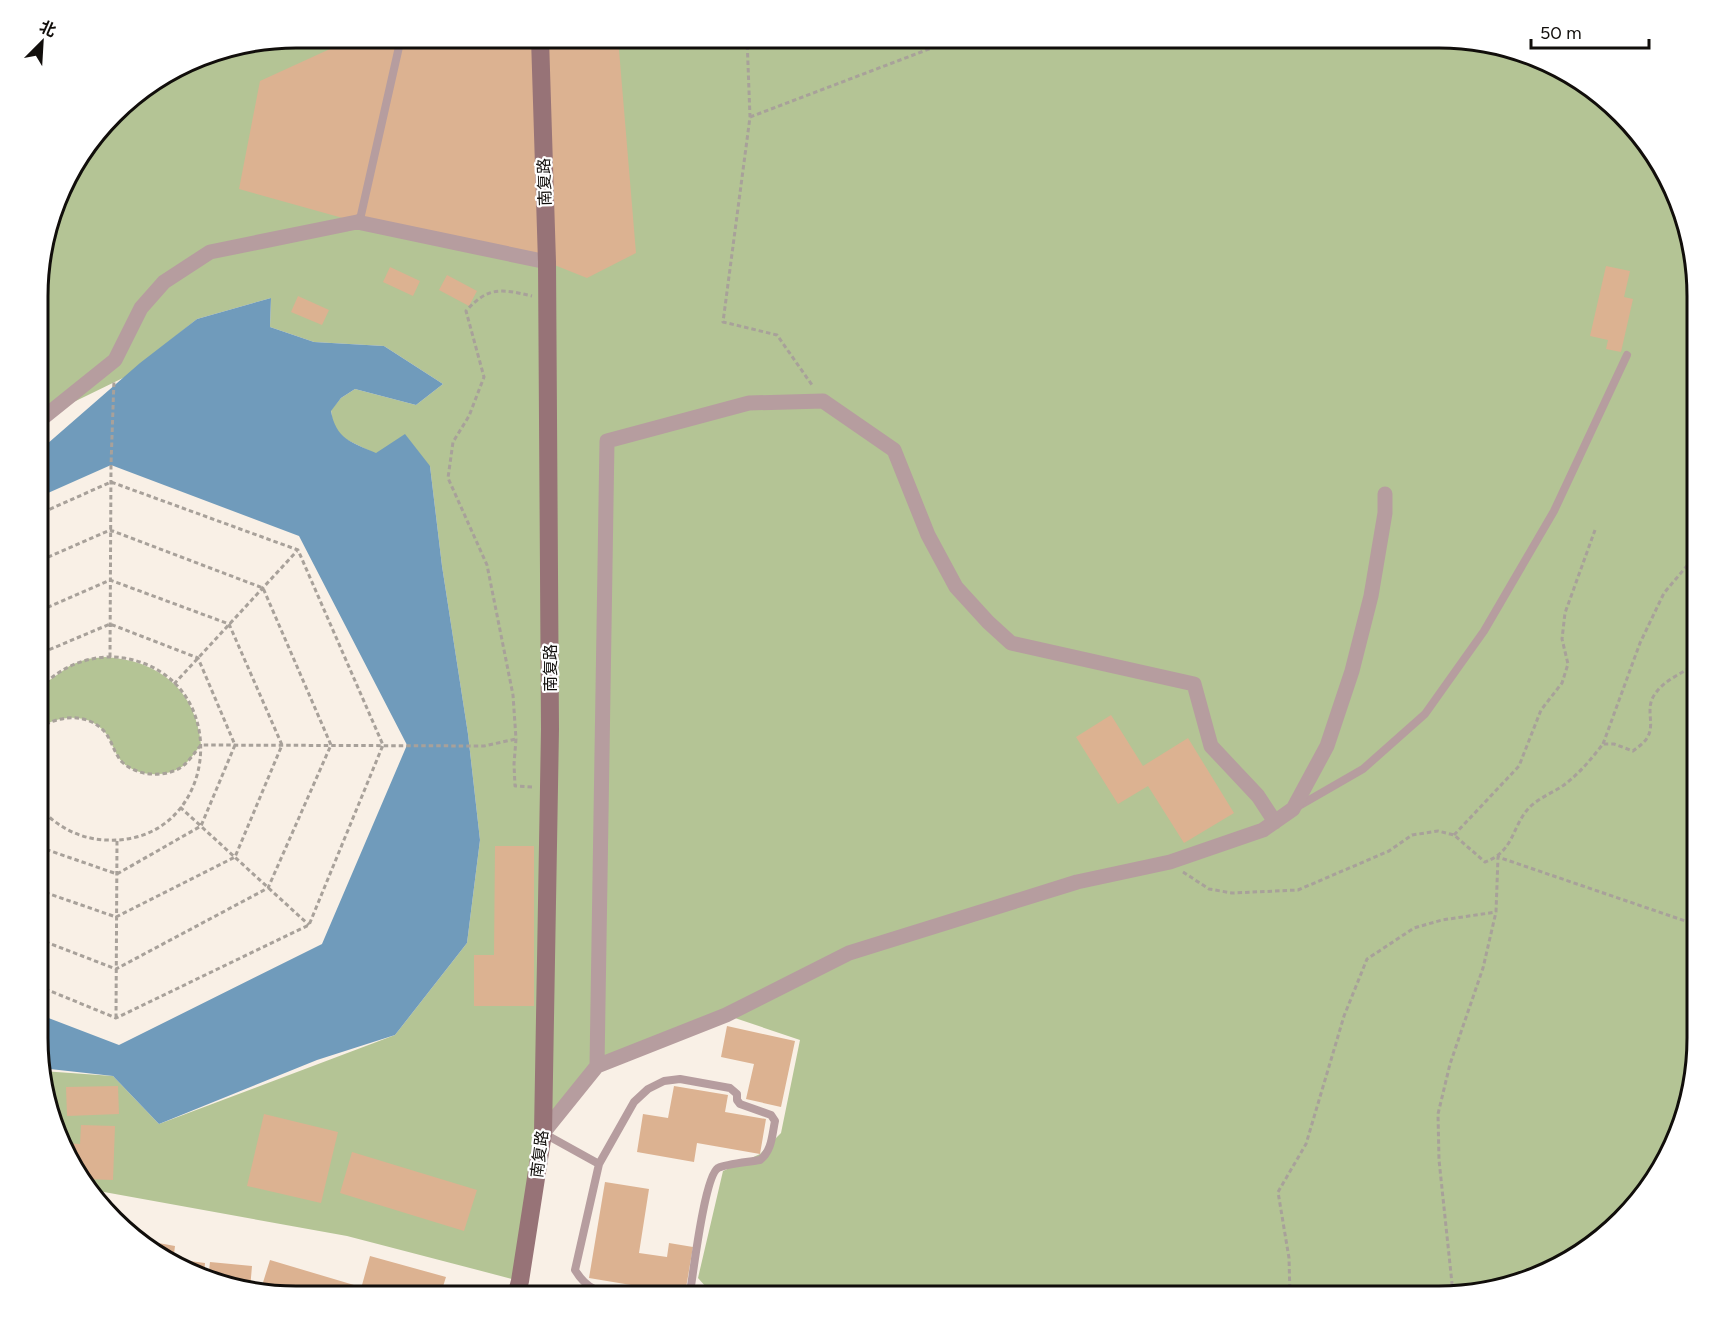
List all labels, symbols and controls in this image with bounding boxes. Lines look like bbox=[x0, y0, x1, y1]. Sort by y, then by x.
north arrow bbox=[12, 12, 72, 72]
scale bar bbox=[1531, 12, 1650, 50]
text: 北 bbox=[37, 17, 59, 41]
text: 50 m bbox=[1540, 22, 1582, 44]
street label: 南复路 bbox=[534, 158, 555, 206]
street label: 南复路 bbox=[541, 644, 560, 692]
street label: 南复路 bbox=[527, 1129, 552, 1179]

